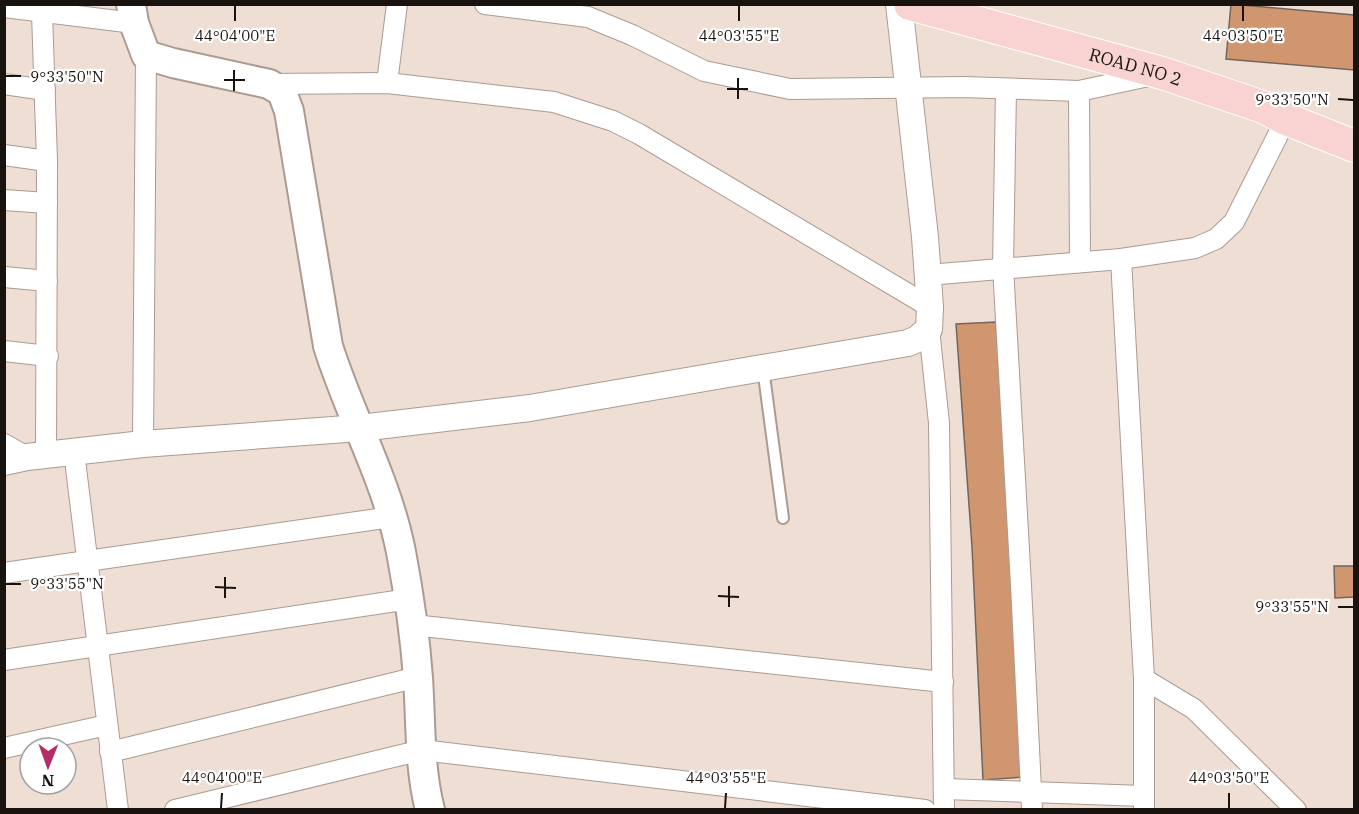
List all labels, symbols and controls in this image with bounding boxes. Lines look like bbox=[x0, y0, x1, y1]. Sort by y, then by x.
text: 44°04'00"E bbox=[195, 26, 275, 45]
text: 44°03'55"E bbox=[699, 26, 779, 45]
text: 44°03'50"E bbox=[1203, 26, 1283, 45]
street label: ROAD NO 2 bbox=[1087, 42, 1185, 90]
text: 9°33'50"N bbox=[30, 67, 104, 86]
text: 9°33'50"N bbox=[1255, 90, 1329, 109]
text: 9°33'55"N bbox=[30, 574, 104, 593]
text: 9°33'55"N bbox=[1255, 597, 1329, 616]
north arrow bbox=[18, 736, 78, 796]
text: 44°04'00"E bbox=[182, 768, 262, 787]
text: 44°03'55"E bbox=[686, 768, 766, 787]
text: 44°03'50"E bbox=[1189, 768, 1269, 787]
text: N bbox=[41, 771, 54, 791]

